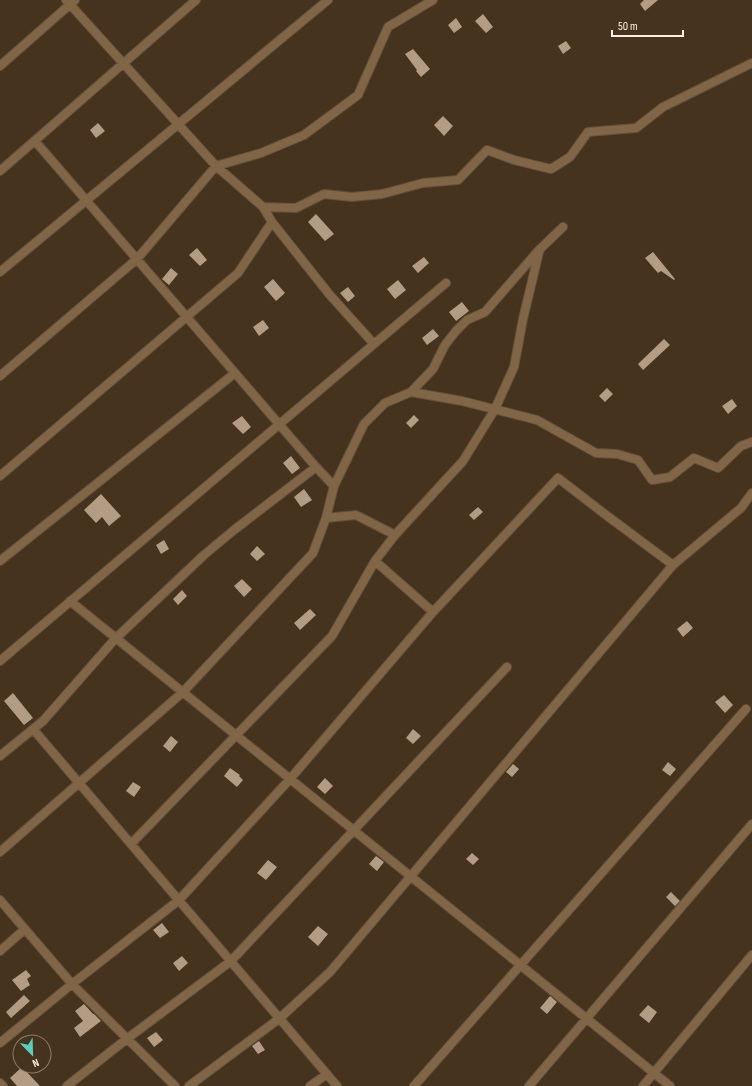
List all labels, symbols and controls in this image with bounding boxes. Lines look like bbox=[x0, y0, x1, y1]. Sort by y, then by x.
scale bar bbox=[612, 12, 683, 38]
text: 50 m bbox=[618, 19, 638, 34]
north arrow bbox=[12, 1034, 52, 1074]
text: N bbox=[30, 1056, 41, 1070]

